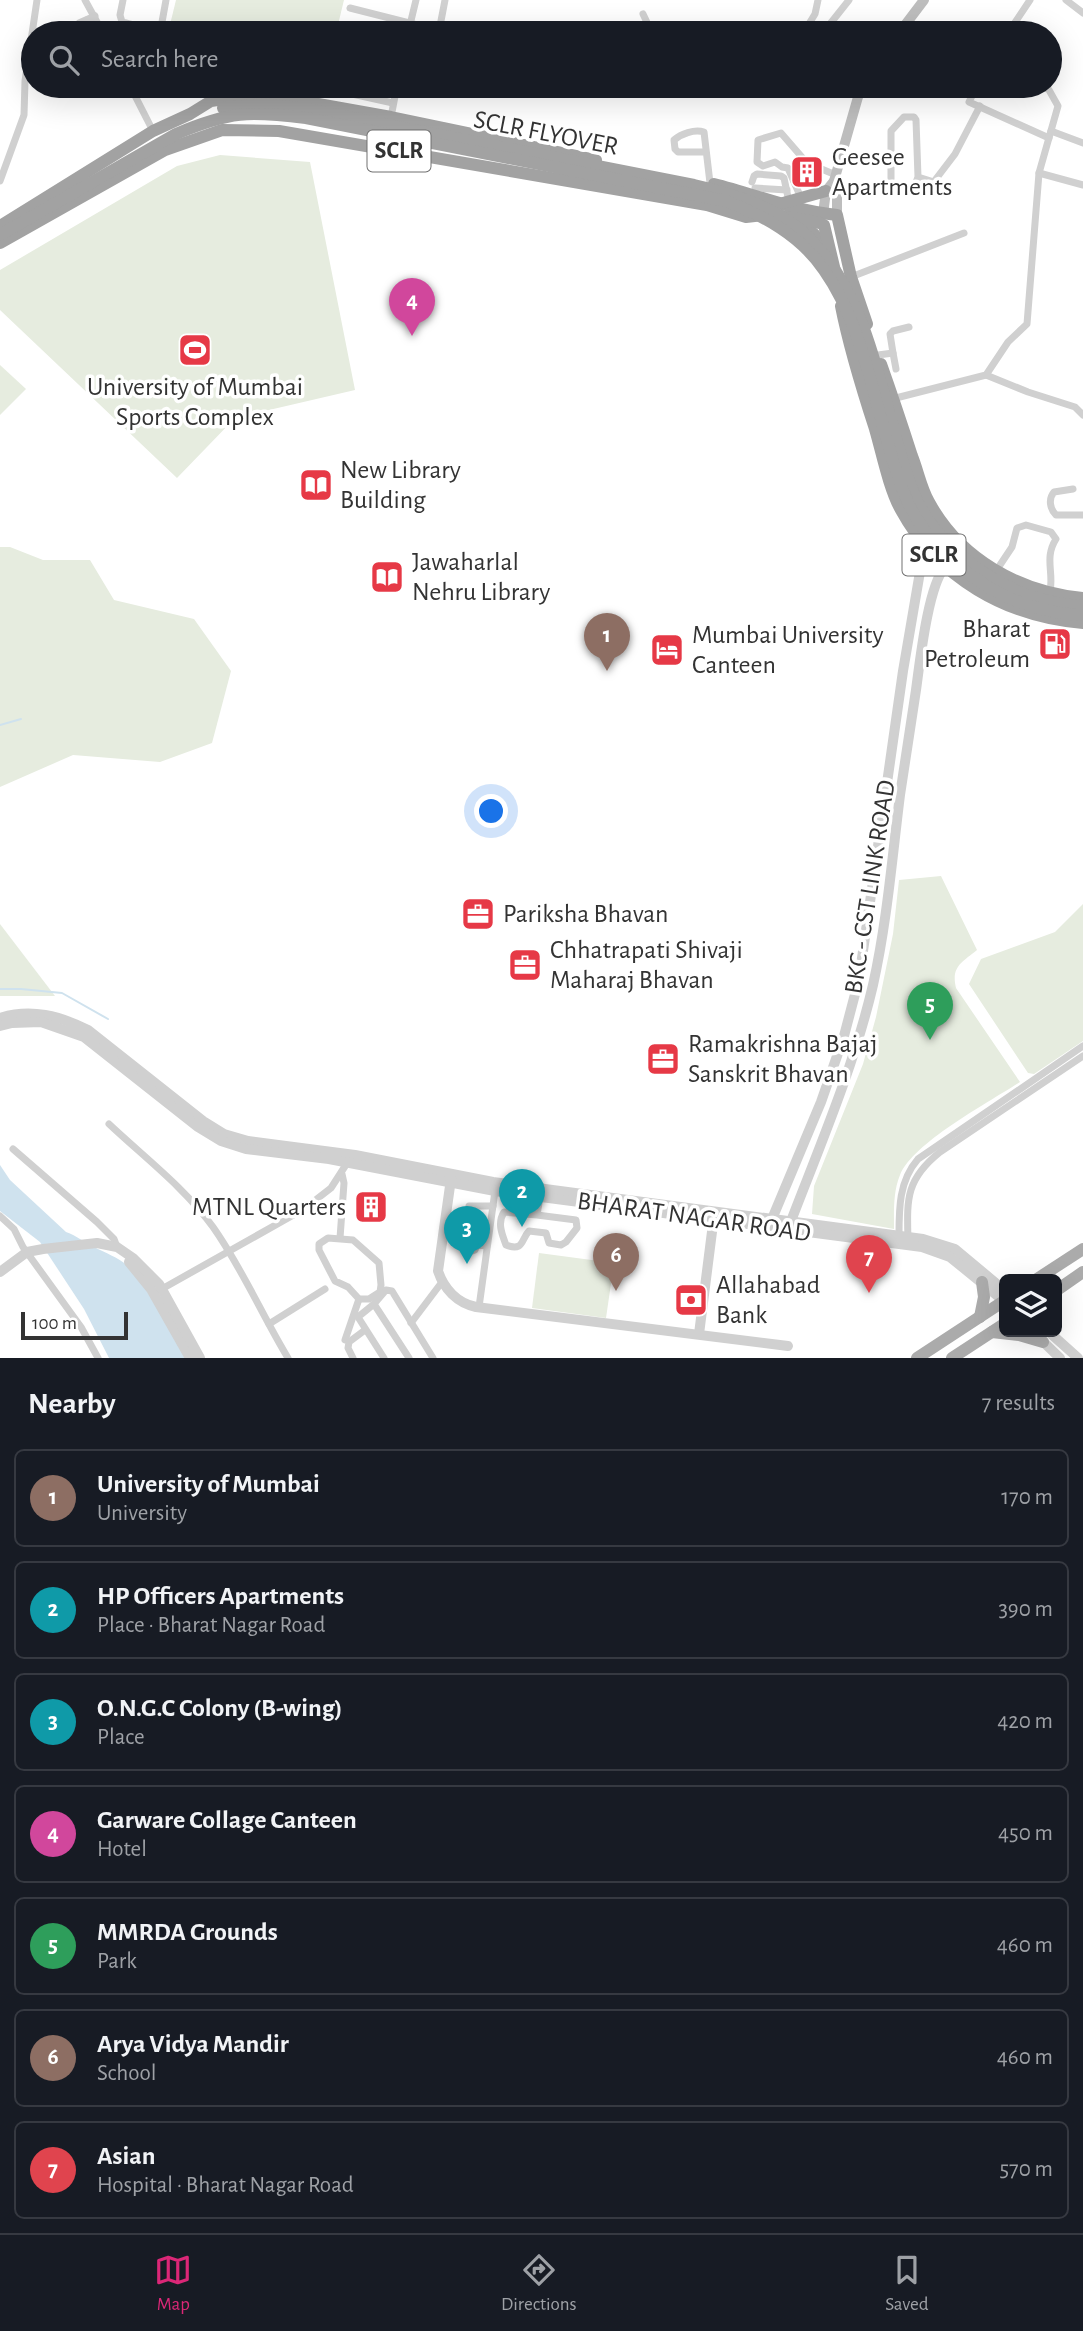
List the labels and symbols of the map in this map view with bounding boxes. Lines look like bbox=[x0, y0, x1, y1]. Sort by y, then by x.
street label: SCLR FLYOVER bbox=[472, 106, 620, 160]
road number: SCLR bbox=[368, 131, 430, 172]
place label: Geesee Apartments bbox=[832, 144, 952, 200]
building icon: Geesee Apartments bbox=[788, 153, 826, 191]
pin: 4 bbox=[389, 278, 435, 336]
sports icon: University of Mumbai Sports Complex bbox=[176, 331, 214, 369]
place label: University of Mumbai Sports Complex bbox=[87, 374, 303, 430]
place label: New Library Building bbox=[340, 457, 461, 513]
library icon: New Library Building bbox=[297, 466, 335, 504]
road number: SCLR bbox=[902, 534, 965, 576]
place label: Jawaharlal Nehru Library bbox=[412, 549, 550, 605]
library icon: Jawaharlal Nehru Library bbox=[368, 558, 406, 596]
pin: 1 bbox=[584, 613, 630, 671]
place label: Bharat Petroleum bbox=[924, 616, 1030, 672]
place label: Mumbai University Canteen bbox=[692, 622, 884, 678]
fuel station icon: Bharat Petroleum bbox=[1036, 625, 1074, 663]
hotel icon: Mumbai University Canteen bbox=[648, 631, 686, 669]
street label: BKC - CST LINK ROAD bbox=[840, 778, 900, 996]
your location bbox=[474, 794, 508, 828]
office icon: Pariksha Bhavan bbox=[459, 895, 497, 933]
place label: Pariksha Bhavan bbox=[503, 901, 669, 927]
place label: Chhatrapati Shivaji Maharaj Bhavan bbox=[550, 937, 743, 993]
office icon: Chhatrapati Shivaji Maharaj Bhavan bbox=[506, 946, 544, 984]
pin: 5 bbox=[907, 982, 953, 1040]
place label: Ramakrishna Bajaj Sanskrit Bhavan bbox=[688, 1031, 877, 1087]
office icon: Ramakrishna Bajaj Sanskrit Bhavan bbox=[644, 1040, 682, 1078]
pin: 2 bbox=[499, 1169, 545, 1227]
building icon: MTNL Quarters bbox=[352, 1188, 390, 1226]
street label: BHARAT NAGAR ROAD bbox=[575, 1188, 813, 1246]
place label: MTNL Quarters bbox=[192, 1194, 346, 1220]
pin: 3 bbox=[444, 1206, 490, 1264]
pin: 6 bbox=[593, 1233, 639, 1291]
pin: 7 bbox=[846, 1235, 892, 1293]
place label: Allahabad Bank bbox=[716, 1272, 820, 1328]
bank icon: Allahabad Bank bbox=[672, 1281, 710, 1319]
scale bar bbox=[21, 1309, 128, 1341]

